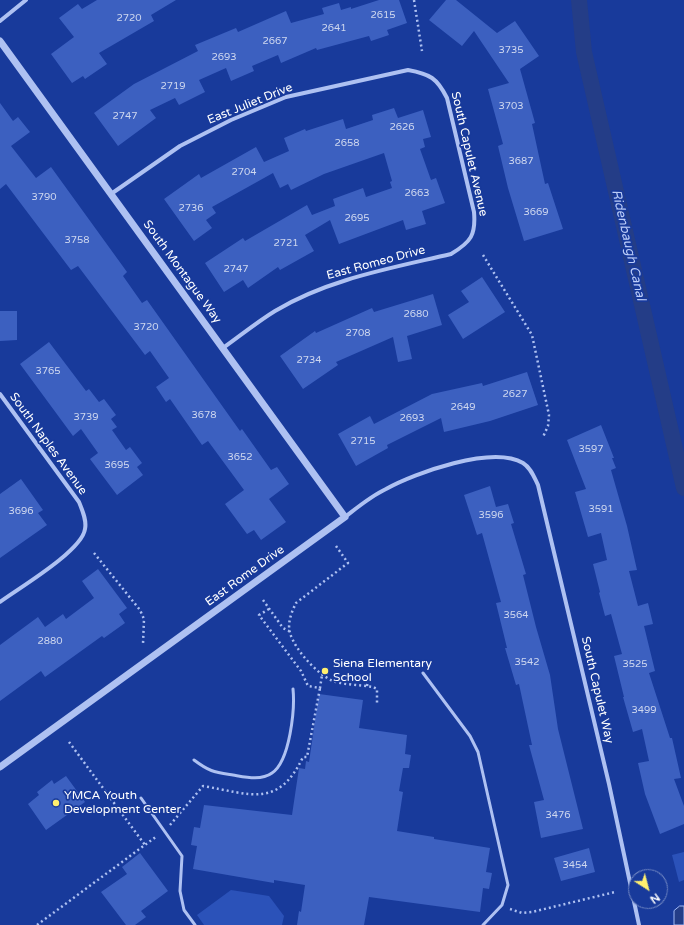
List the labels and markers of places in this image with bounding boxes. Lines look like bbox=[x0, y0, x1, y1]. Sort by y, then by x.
place label: Siena Elementary School bbox=[333, 657, 432, 685]
marker: Siena Elementary School bbox=[320, 666, 330, 676]
place label: YMCA Youth Development Center bbox=[64, 789, 181, 817]
marker: YMCA Youth Development Center bbox=[51, 798, 61, 808]

